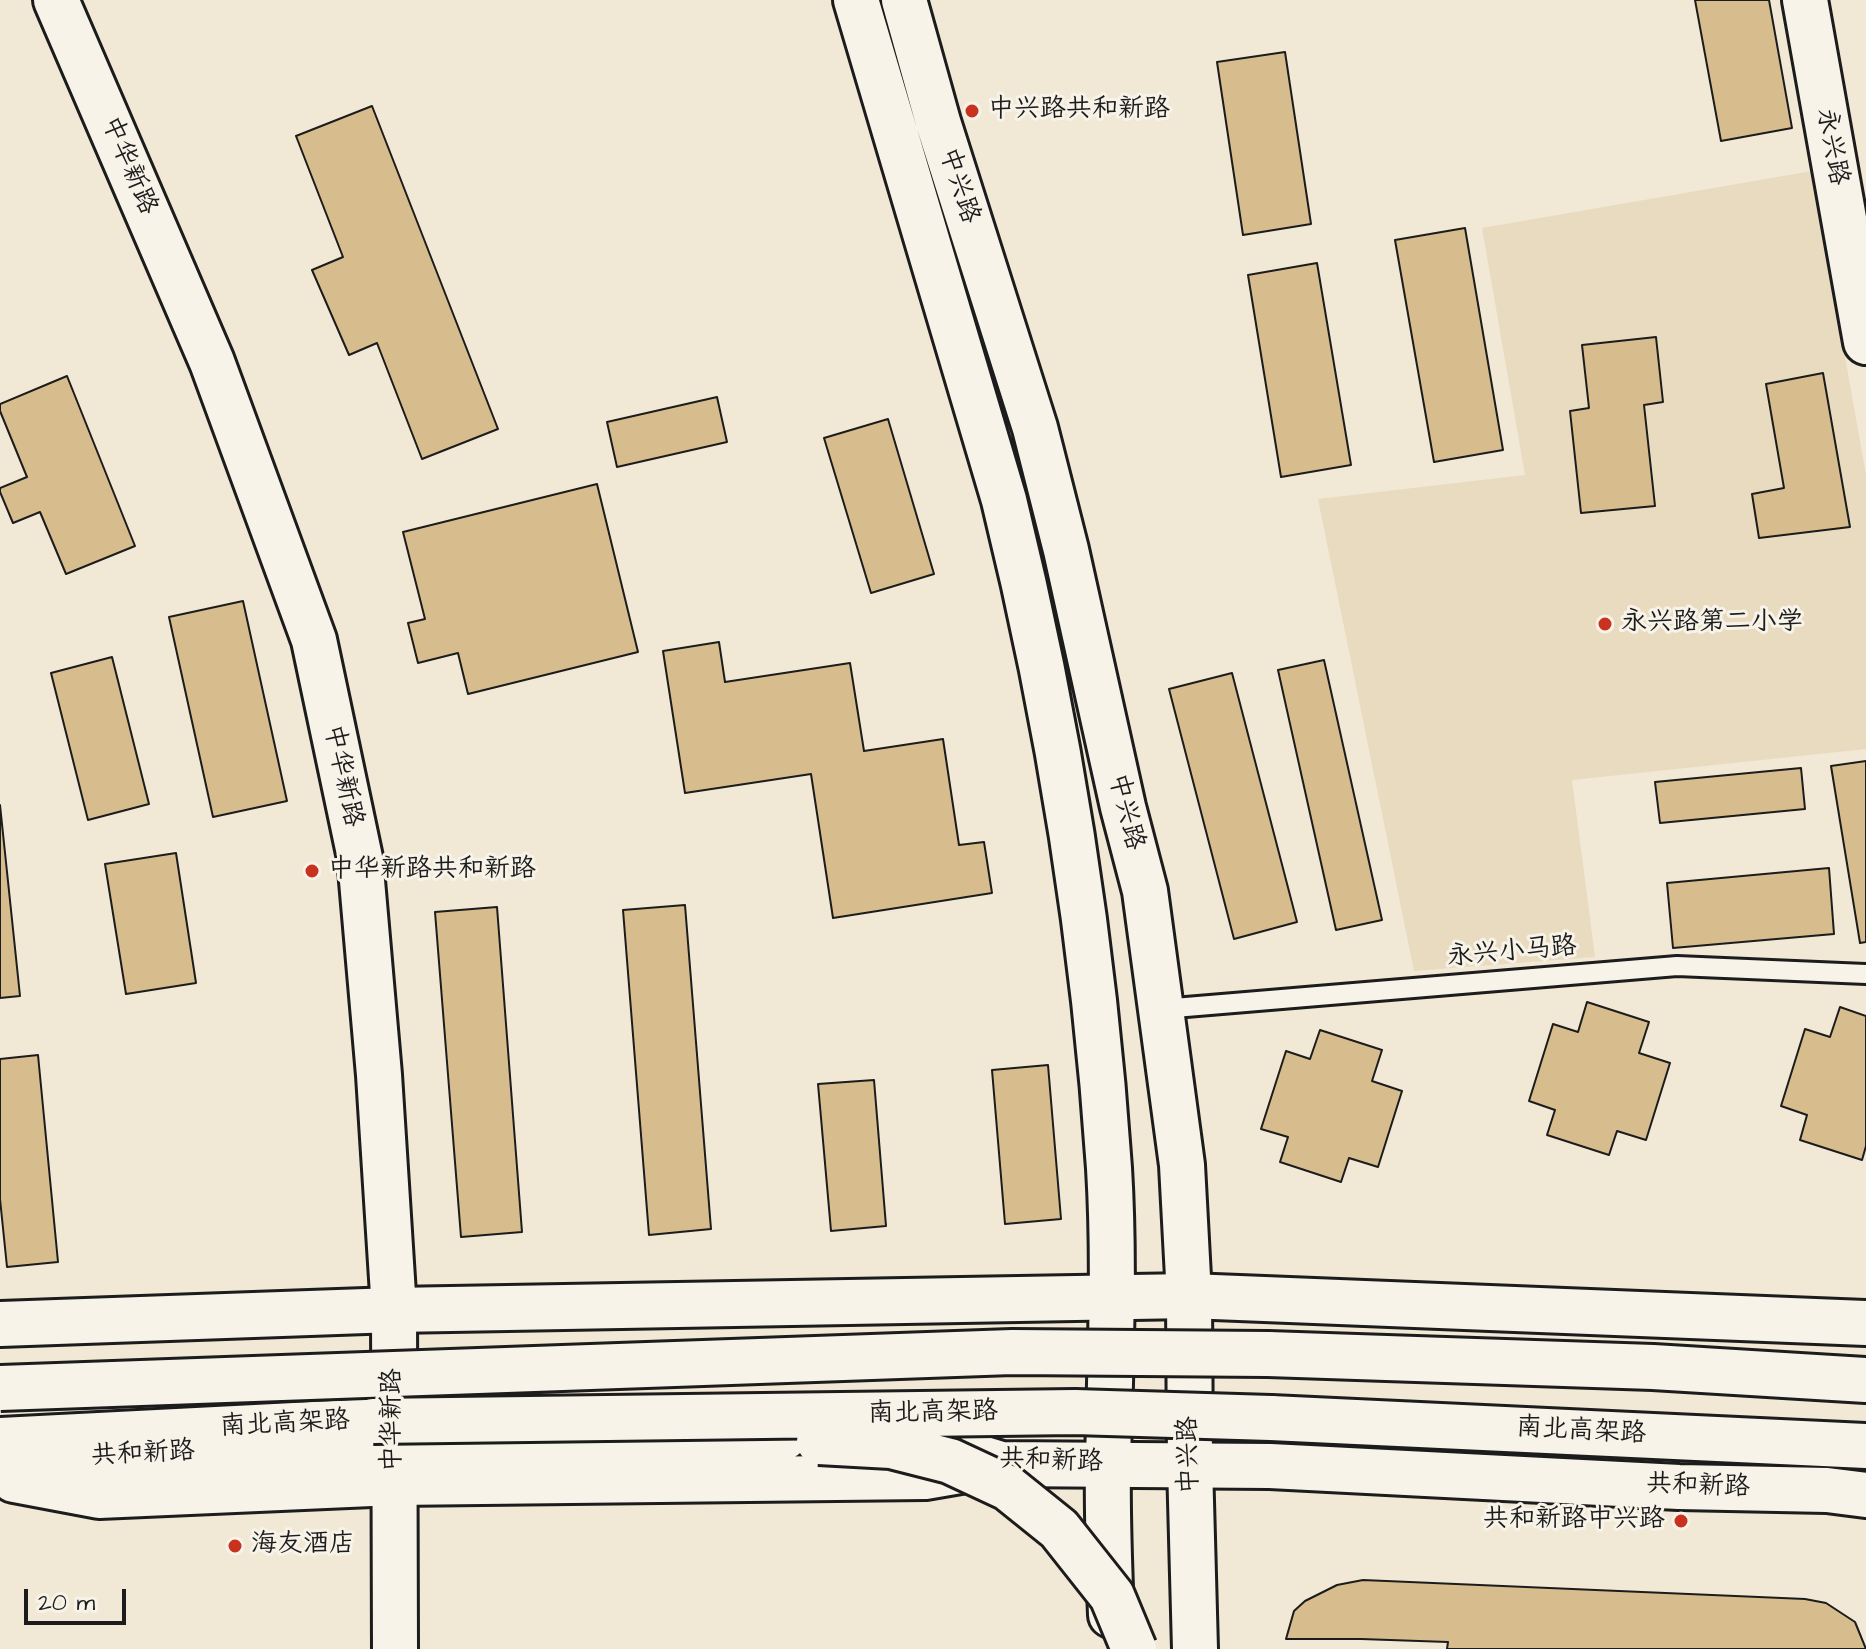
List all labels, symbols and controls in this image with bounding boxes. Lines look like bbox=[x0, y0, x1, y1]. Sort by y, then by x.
place label: 中兴路共和新路 bbox=[988, 95, 1170, 127]
marker: 中兴路共和新路 bbox=[963, 102, 981, 120]
street label: 永兴路 bbox=[1809, 106, 1853, 188]
street label: 中华新路 bbox=[93, 112, 163, 220]
street label: 中兴路 bbox=[931, 144, 985, 228]
place label: 永兴路第二小学 bbox=[1621, 608, 1803, 640]
marker: 永兴路第二小学 bbox=[1596, 615, 1614, 633]
street label: 中华新路 bbox=[316, 722, 368, 830]
street label: 中兴路 bbox=[1100, 770, 1150, 854]
place label: 中华新路共和新路 bbox=[328, 855, 536, 887]
marker: 中华新路共和新路 bbox=[303, 862, 321, 880]
street label: 永兴小马路 bbox=[1446, 932, 1578, 974]
street label: 中华新路 bbox=[378, 1368, 410, 1472]
street label: 南北高架路 bbox=[868, 1397, 998, 1431]
street label: 南北高架路 bbox=[219, 1406, 351, 1444]
street label: 南北高架路 bbox=[1515, 1413, 1647, 1451]
street label: 中兴路 bbox=[1174, 1416, 1206, 1494]
street label: 共和新路 bbox=[90, 1437, 196, 1473]
street label: 共和新路 bbox=[998, 1445, 1104, 1479]
street label: 共和新路 bbox=[1645, 1470, 1751, 1504]
place label: 共和新路中兴路 bbox=[1483, 1505, 1665, 1537]
marker: 共和新路中兴路 bbox=[1672, 1512, 1690, 1530]
place label: 海友酒店 bbox=[251, 1530, 355, 1562]
marker: 海友酒店 bbox=[226, 1537, 244, 1555]
scale bar bbox=[28, 1573, 130, 1623]
text: 20 m bbox=[38, 1586, 95, 1620]

